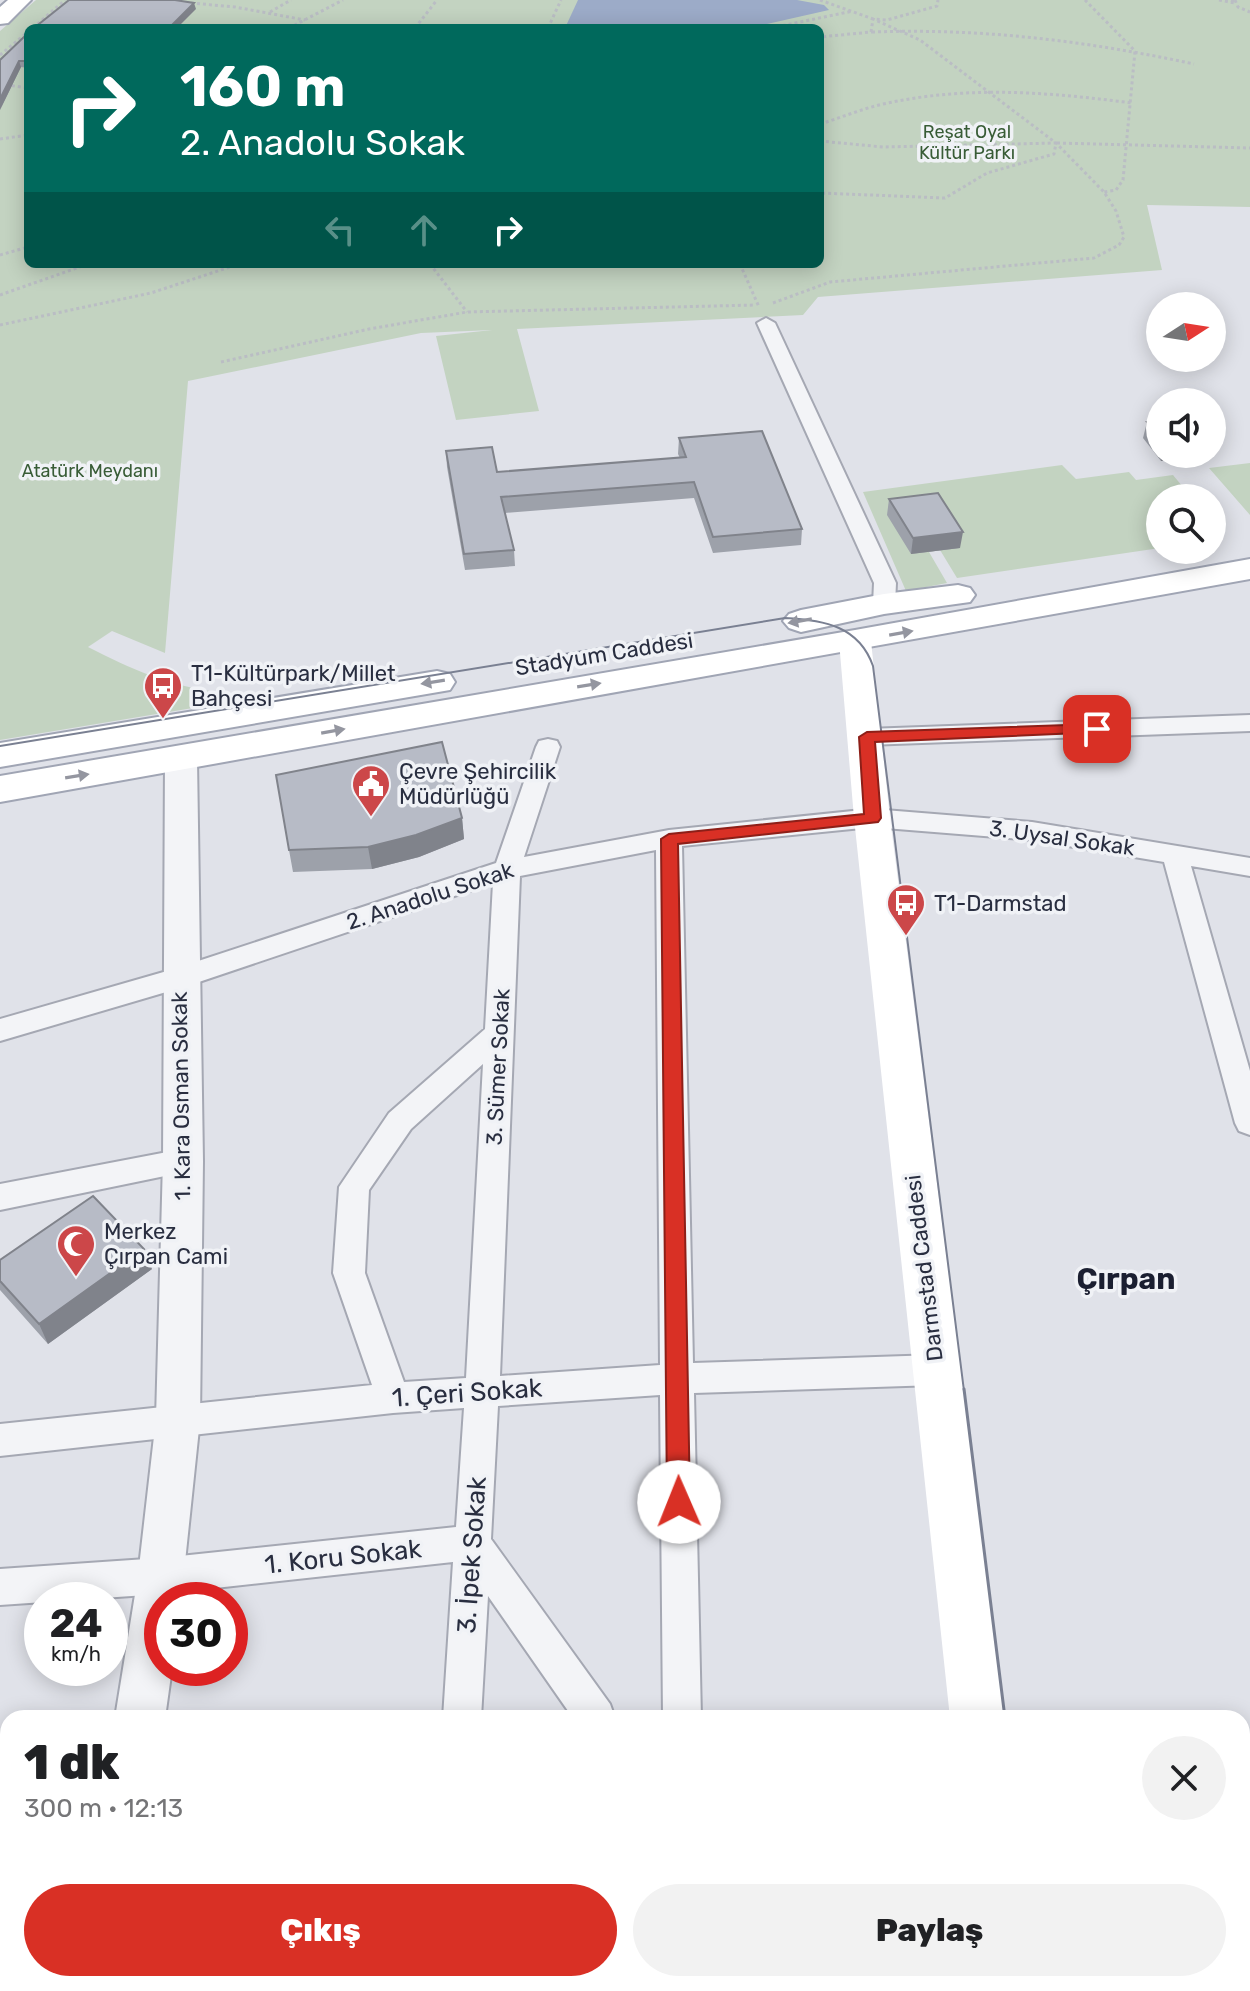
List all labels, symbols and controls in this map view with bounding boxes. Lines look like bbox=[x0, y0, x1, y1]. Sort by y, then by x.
text: 160 m bbox=[180, 54, 346, 120]
icon: right bbox=[48, 56, 152, 160]
text: 2. Anadolu Sokak bbox=[180, 121, 465, 164]
park label: Reşat Oyal Kültür Parkı bbox=[919, 121, 1015, 164]
icon: left bbox=[318, 208, 362, 252]
icon: ahead bbox=[402, 208, 446, 252]
icon: right bbox=[486, 208, 530, 252]
north arrow bbox=[1146, 292, 1226, 372]
map controls bbox=[1146, 292, 1226, 564]
button: sound bbox=[1146, 388, 1226, 468]
park label: Atatürk Meydanı bbox=[22, 460, 158, 482]
button: search bbox=[1146, 484, 1226, 564]
one-way arrow bbox=[788, 615, 813, 628]
one-way arrow bbox=[888, 626, 913, 638]
street label: Stadyum Caddesi bbox=[513, 627, 695, 681]
place label: T1-Kültürpark/Millet Bahçesi bbox=[191, 660, 396, 712]
bus stop icon: T1-Kültürpark/Millet Bahçesi bbox=[142, 665, 184, 720]
one-way arrow bbox=[421, 677, 446, 689]
one-way arrow bbox=[577, 679, 602, 691]
pin bbox=[1063, 695, 1131, 763]
icon: arrive bbox=[1075, 707, 1119, 751]
one-way arrow bbox=[321, 725, 346, 737]
place label: Çevre Şehircilik Müdürlüğü bbox=[399, 758, 557, 810]
public building icon: Çevre Şehircilik Müdürlüğü bbox=[350, 763, 392, 818]
one-way arrow bbox=[65, 769, 90, 782]
street label: 3. Uysal Sokak bbox=[988, 814, 1137, 862]
street label: 2. Anadolu Sokak bbox=[343, 856, 518, 936]
bus stop icon: T1-Darmstad bbox=[885, 882, 927, 937]
place label: T1-Darmstad bbox=[934, 890, 1067, 917]
street label: 3. Sümer Sokak bbox=[480, 987, 516, 1146]
street label: 1. Kara Osman Sokak bbox=[166, 991, 196, 1201]
street label: Darmstad Caddesi bbox=[899, 1173, 949, 1363]
place label: Merkez Çırpan Cami bbox=[104, 1218, 228, 1270]
mosque icon: Merkez Çırpan Cami bbox=[55, 1223, 97, 1278]
district label: Çırpan bbox=[1076, 1261, 1176, 1297]
street label: 1. Çeri Sokak bbox=[391, 1372, 544, 1414]
position arrow bbox=[637, 1460, 721, 1544]
street label: 3. İpek Sokak bbox=[451, 1475, 493, 1635]
street label: 1. Koru Sokak bbox=[263, 1533, 424, 1581]
speed limit sign: 30 bbox=[144, 1582, 248, 1686]
text: 24 bbox=[49, 1600, 103, 1647]
text: km/h bbox=[51, 1642, 101, 1666]
text: 1 dk bbox=[24, 1734, 119, 1791]
button: close bbox=[1142, 1736, 1226, 1820]
text: 300 m · 12:13 bbox=[24, 1793, 183, 1824]
button: Çıkış bbox=[24, 1884, 617, 1976]
button: Paylaş bbox=[633, 1884, 1226, 1976]

